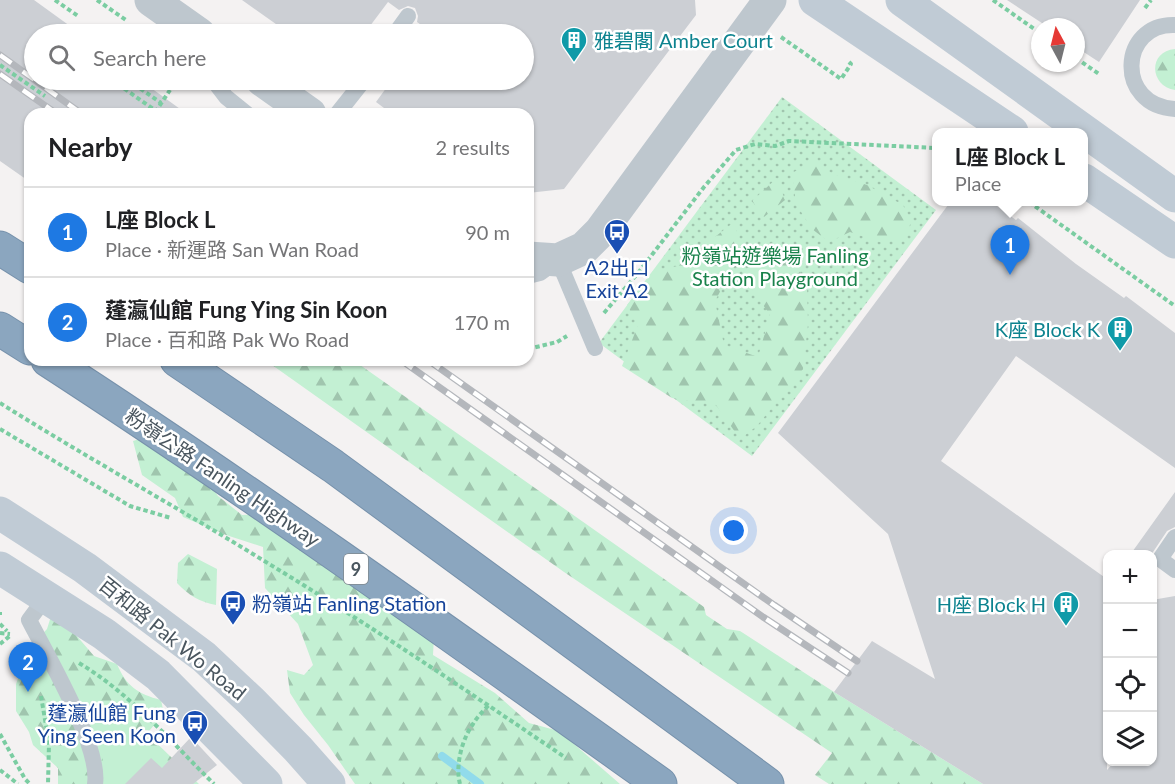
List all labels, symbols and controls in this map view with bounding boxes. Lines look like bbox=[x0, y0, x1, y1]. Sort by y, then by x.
north arrow bbox=[1031, 18, 1085, 72]
search box bbox=[24, 24, 534, 90]
building icon: 雅碧閣 Amber Court bbox=[559, 25, 589, 63]
place label: 雅碧閣 Amber Court bbox=[594, 28, 773, 52]
icon: search bbox=[45, 41, 78, 74]
text: Search here bbox=[93, 44, 206, 71]
popup bbox=[932, 128, 1088, 206]
text: Nearby bbox=[48, 131, 133, 163]
text: 2 results bbox=[435, 135, 510, 159]
text: L座 Block L bbox=[955, 143, 1065, 170]
text: Place bbox=[955, 171, 1001, 195]
text: L座 Block L bbox=[105, 206, 215, 233]
bus stop icon: A2出口 Exit A2 bbox=[602, 217, 632, 255]
text: 1 bbox=[62, 220, 73, 244]
text: 90 m bbox=[465, 220, 510, 244]
pin: 1 bbox=[990, 226, 1030, 275]
text: Place · 新運路 San Wan Road bbox=[105, 237, 359, 261]
park label: 粉嶺站遊樂場 Fanling Station Playground bbox=[681, 243, 869, 290]
place label: A2出口 Exit A2 bbox=[584, 255, 650, 302]
text: 蓬瀛仙館 Fung Ying Sin Koon bbox=[105, 296, 387, 323]
text: 2 bbox=[62, 310, 73, 334]
text: 170 m bbox=[454, 310, 510, 334]
building icon: K座 Block K bbox=[1105, 314, 1135, 352]
place label: K座 Block K bbox=[995, 317, 1101, 341]
text: Place · 百和路 Pak Wo Road bbox=[105, 327, 349, 351]
street label: 粉嶺公路 Fanling Highway bbox=[121, 403, 325, 551]
your location bbox=[719, 516, 748, 545]
map controls bbox=[1103, 550, 1157, 766]
button: + bbox=[1103, 550, 1157, 604]
road number: 9 bbox=[344, 554, 368, 584]
street label: 百和路 Pak Wo Road bbox=[95, 571, 251, 705]
bus stop icon: 粉嶺站 Fanling Station bbox=[218, 588, 248, 626]
building icon: H座 Block H bbox=[1051, 589, 1081, 627]
place label: 粉嶺站 Fanling Station bbox=[252, 591, 447, 615]
place label: H座 Block H bbox=[937, 592, 1046, 616]
button: − bbox=[1103, 604, 1157, 658]
pin: 2 bbox=[9, 642, 48, 692]
button: locate bbox=[1103, 658, 1157, 712]
place label: 蓬瀛仙館 Fung Ying Seen Koon bbox=[38, 700, 176, 747]
bus stop icon: 蓬瀛仙館 Fung Ying Seen Koon bbox=[180, 708, 210, 746]
button: layers bbox=[1103, 712, 1157, 766]

